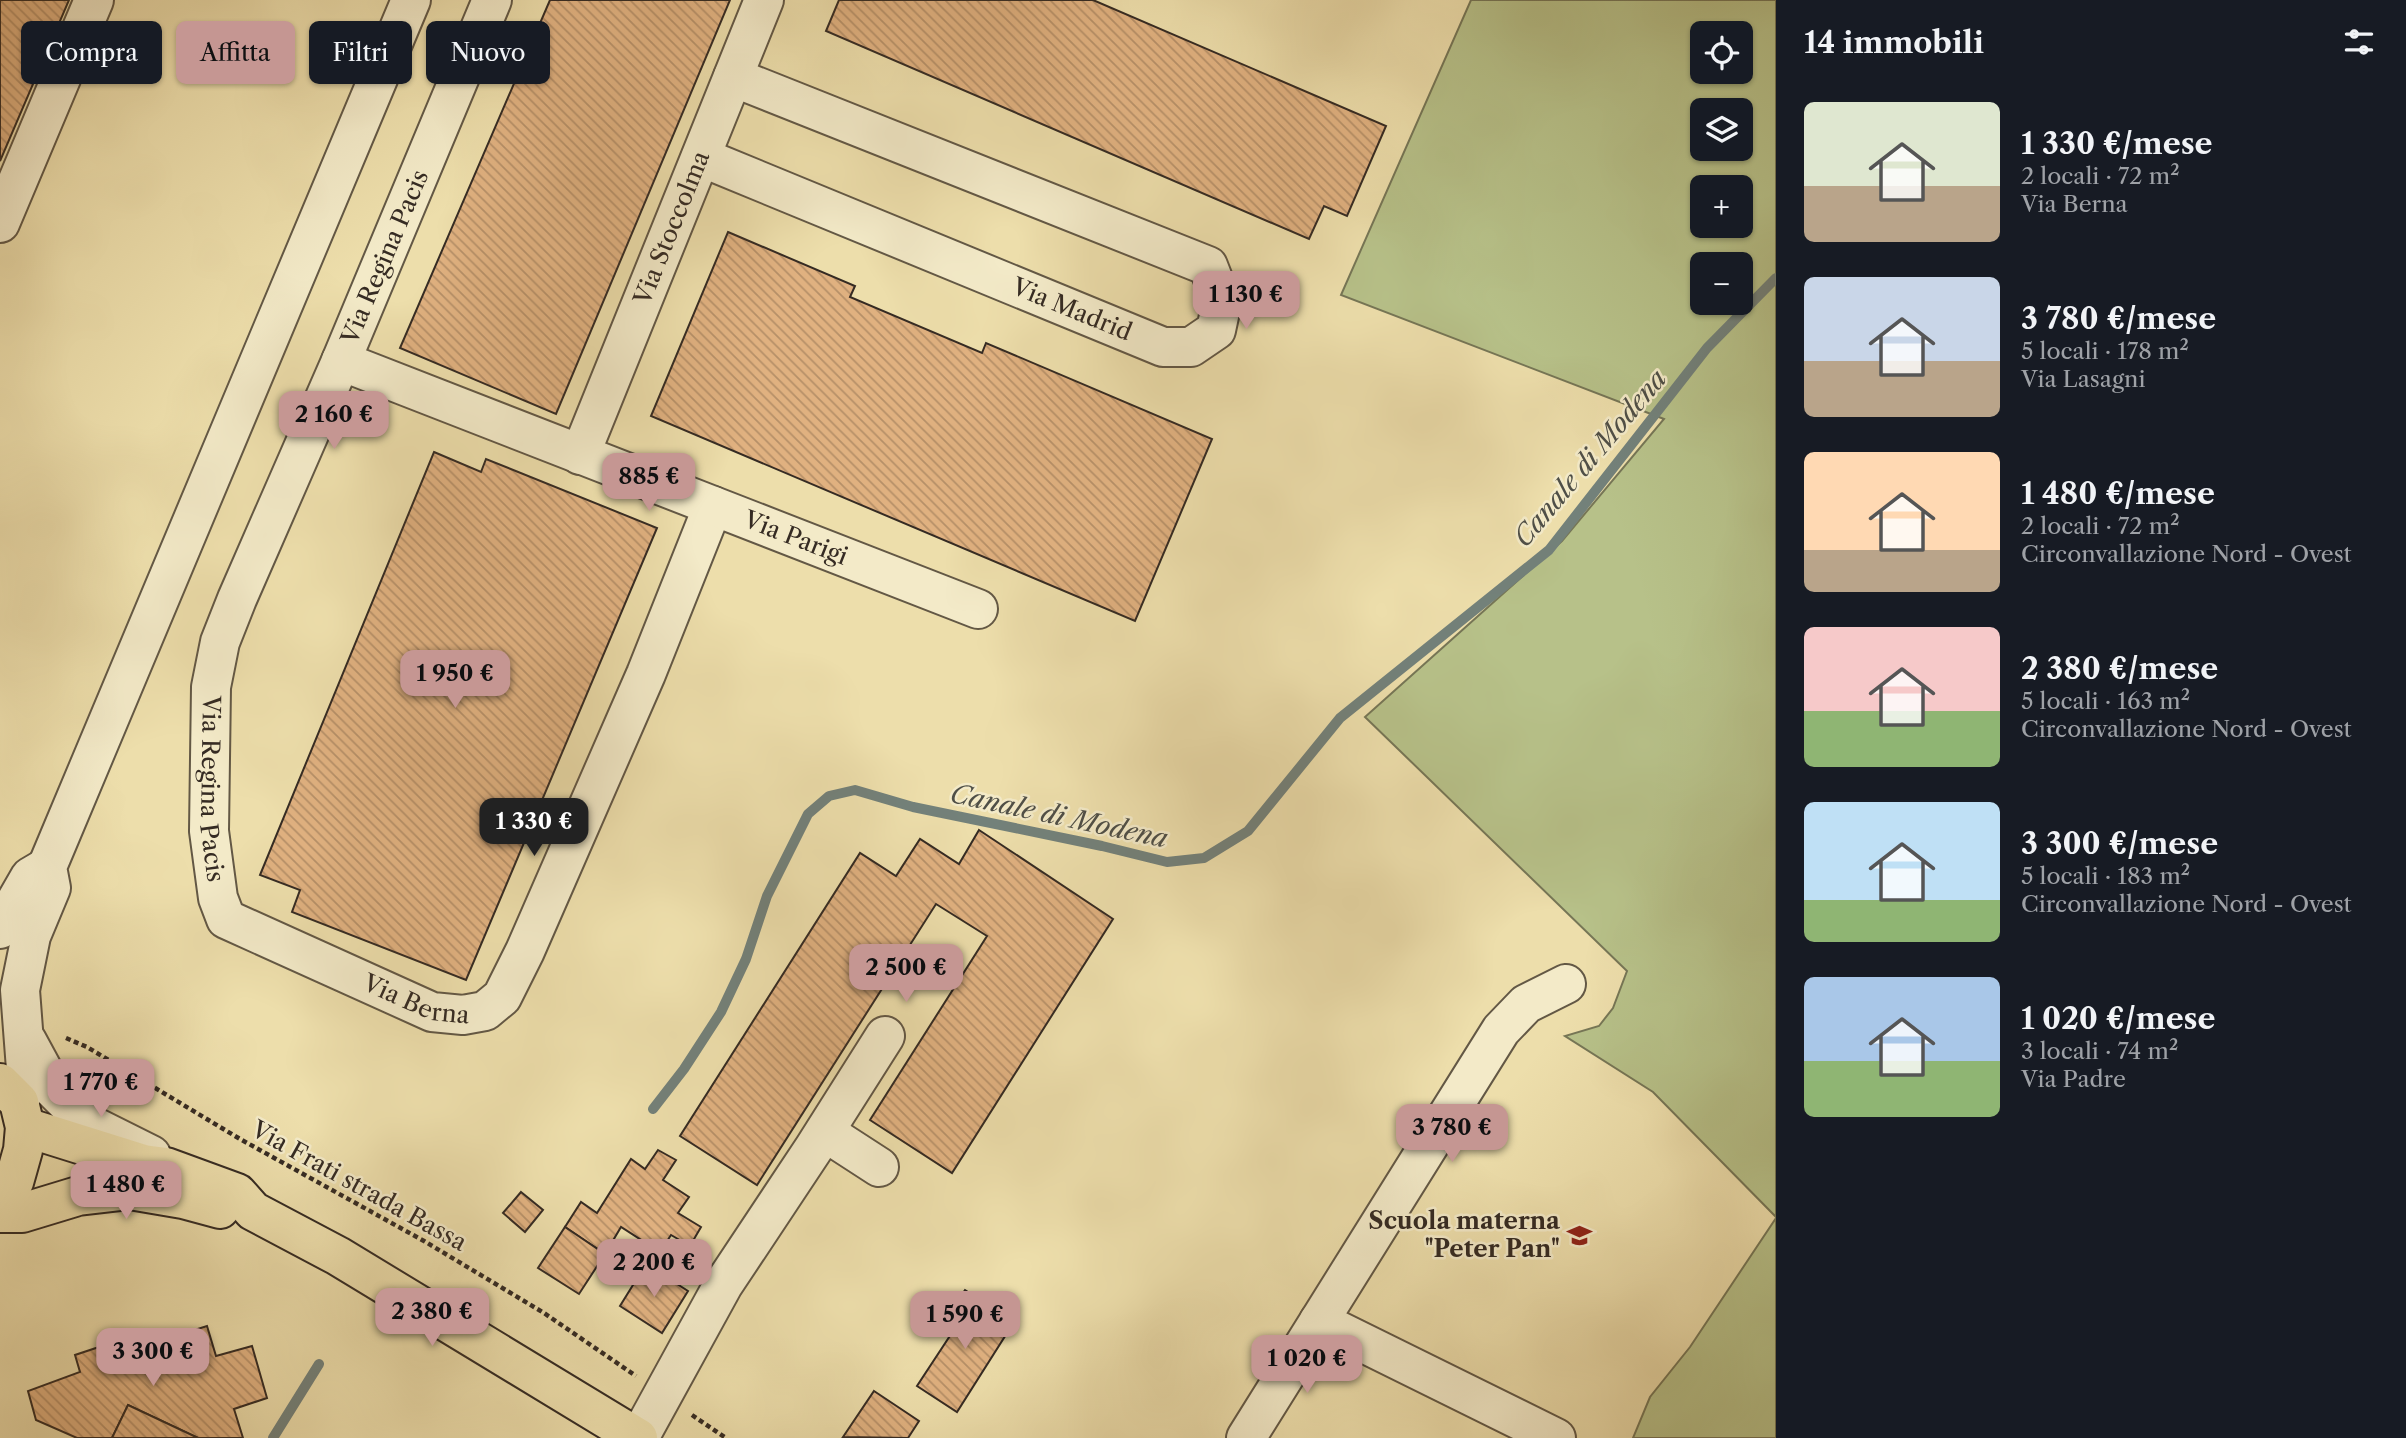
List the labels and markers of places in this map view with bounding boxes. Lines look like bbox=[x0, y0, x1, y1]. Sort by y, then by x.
pin: 1 130 € bbox=[1181, 272, 1311, 331]
pin: 2 160 € bbox=[269, 392, 399, 451]
pin: 885 € bbox=[600, 454, 698, 513]
pin: 1 950 € bbox=[390, 650, 520, 710]
pin: 1 330 € bbox=[469, 798, 599, 858]
pin: 2 500 € bbox=[841, 944, 971, 1004]
pin: 1 770 € bbox=[36, 1060, 166, 1119]
pin: 3 780 € bbox=[1387, 1104, 1517, 1164]
pin: 1 480 € bbox=[61, 1162, 191, 1221]
place label: Scuola materna "Peter Pan" bbox=[1368, 1206, 1561, 1263]
school or university icon: Scuola materna "Peter Pan" bbox=[1566, 1221, 1594, 1249]
pin: 2 200 € bbox=[589, 1240, 719, 1299]
pin: 2 380 € bbox=[367, 1288, 497, 1348]
pin: 1 590 € bbox=[900, 1292, 1030, 1351]
pin: 3 300 € bbox=[88, 1328, 218, 1388]
pin: 1 020 € bbox=[1242, 1336, 1372, 1395]

